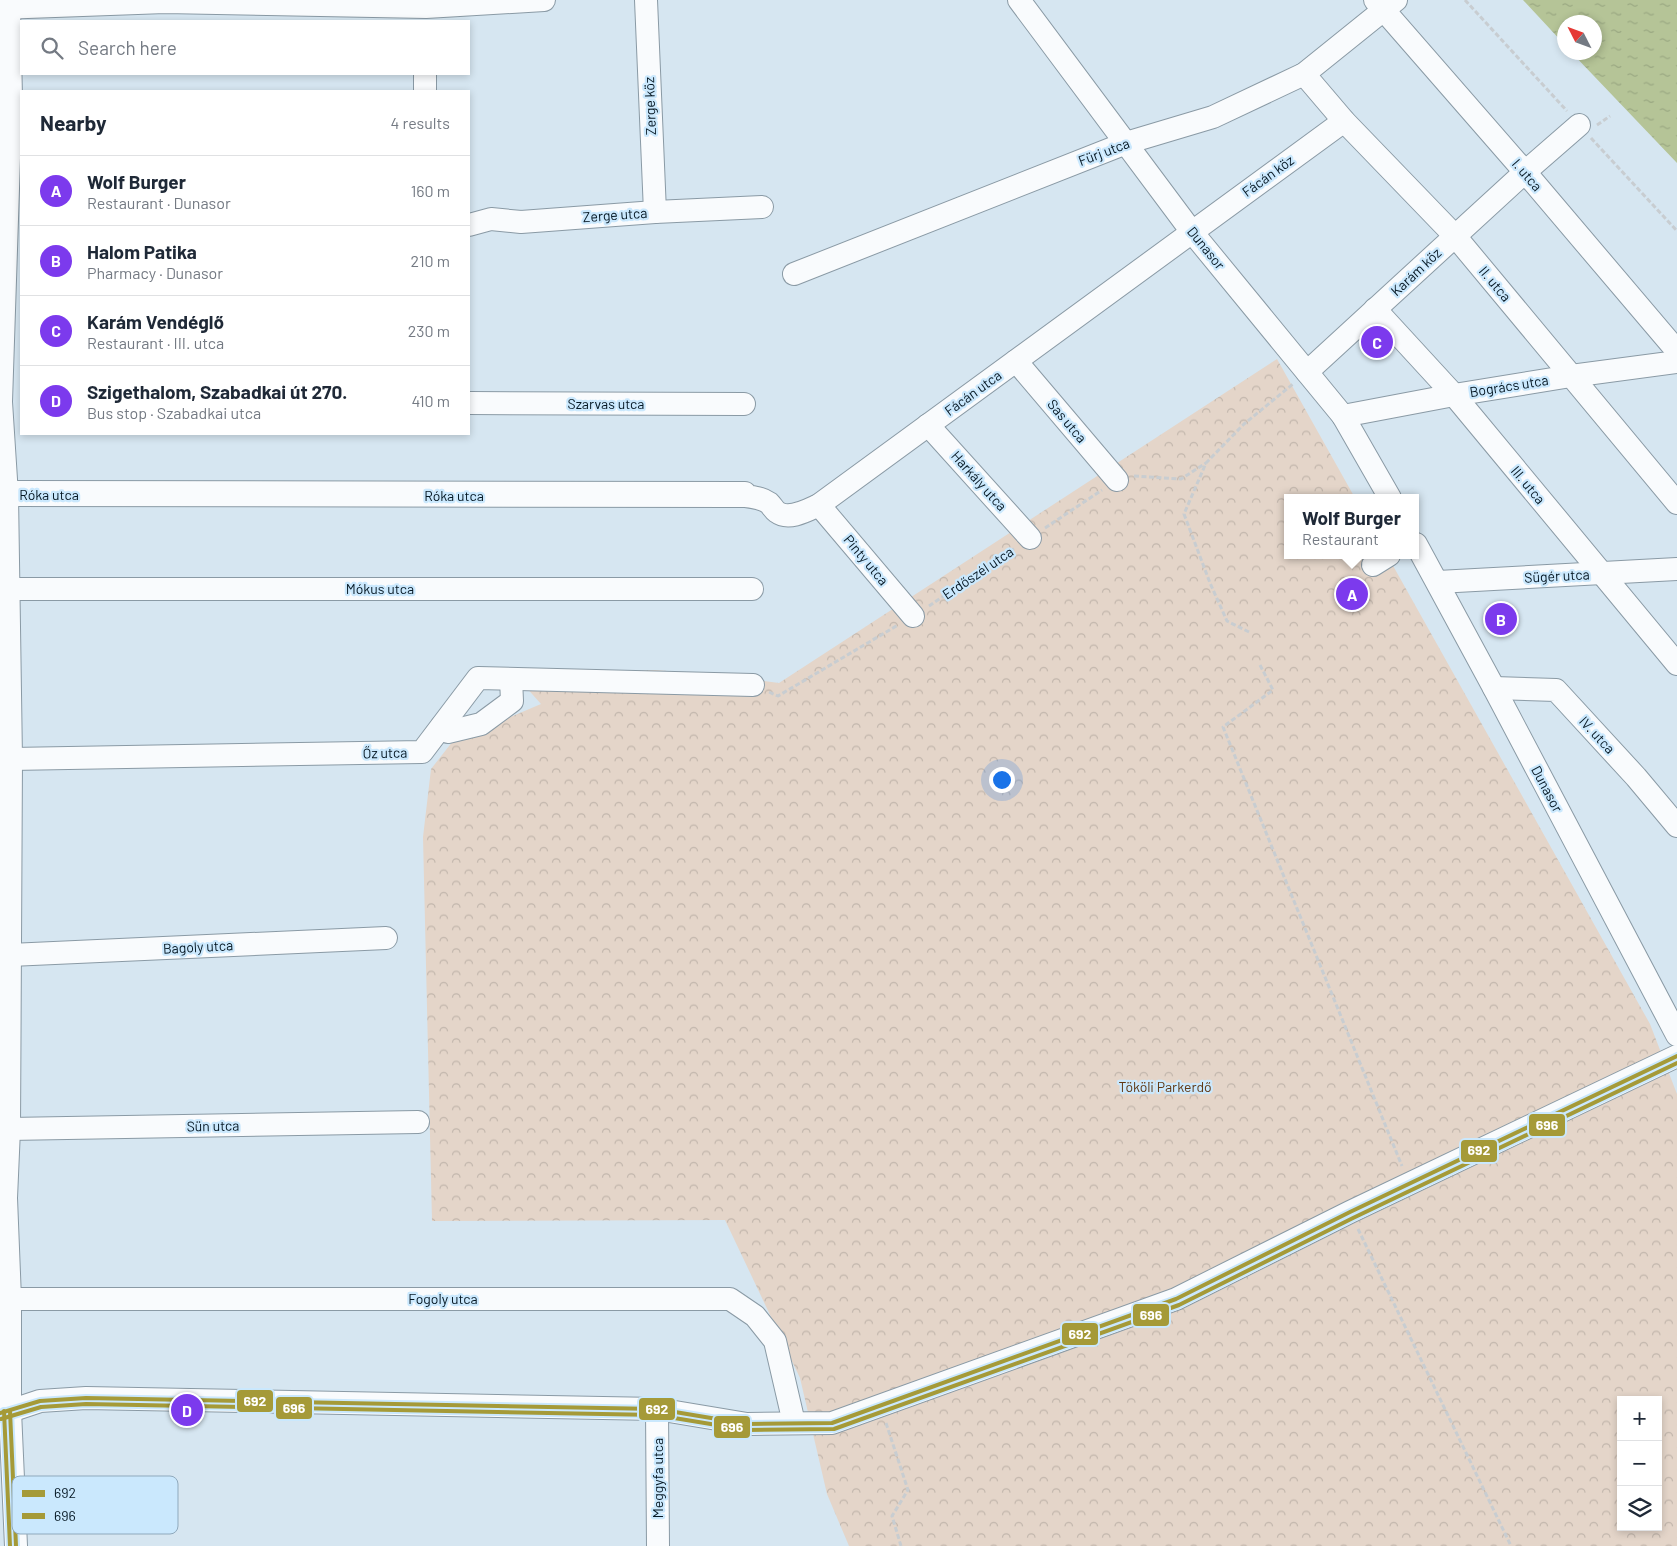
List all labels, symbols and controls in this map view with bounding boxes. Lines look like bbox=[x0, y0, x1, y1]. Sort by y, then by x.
north arrow bbox=[1557, 15, 1602, 60]
search box bbox=[20, 20, 470, 75]
icon: search bbox=[38, 34, 66, 62]
text: Search here bbox=[78, 36, 177, 59]
street label: Zerge köz bbox=[640, 77, 659, 135]
text: Nearby bbox=[40, 110, 106, 135]
text: 4 results bbox=[390, 113, 450, 132]
street label: Fürj utca bbox=[1076, 134, 1132, 169]
street label: Fácán köz bbox=[1239, 151, 1297, 200]
street label: I. utca bbox=[1509, 155, 1546, 194]
text: Wolf Burger bbox=[87, 170, 186, 193]
text: A bbox=[51, 181, 61, 200]
text: 160 m bbox=[411, 181, 450, 200]
text: Restaurant · Dunasor bbox=[87, 193, 231, 212]
street label: Zerge utca bbox=[582, 204, 648, 225]
street label: Dunasor bbox=[1184, 223, 1229, 273]
text: Halom Patika bbox=[87, 240, 197, 263]
street label: Karám köz bbox=[1387, 244, 1444, 299]
text: B bbox=[51, 251, 61, 270]
text: 210 m bbox=[411, 251, 450, 270]
text: Pharmacy · Dunasor bbox=[87, 263, 223, 282]
street label: II. utca bbox=[1476, 263, 1515, 305]
text: Karám Vendéglő bbox=[87, 310, 224, 333]
text: C bbox=[51, 321, 61, 340]
text: 230 m bbox=[408, 321, 450, 340]
pin: C bbox=[1361, 323, 1393, 361]
text: Restaurant · III. utca bbox=[87, 333, 224, 352]
street label: Fácán utca bbox=[941, 366, 1004, 419]
street label: Bogrács utca bbox=[1468, 371, 1550, 400]
text: Szigethalom, Szabadkai út 270. bbox=[87, 380, 347, 403]
text: D bbox=[51, 391, 61, 410]
text: 410 m bbox=[412, 391, 450, 410]
street label: Szarvas utca bbox=[567, 395, 645, 412]
street label: Sas utca bbox=[1044, 395, 1091, 446]
text: Bus stop · Szabadkai utca bbox=[87, 403, 261, 422]
street label: Harkály utca bbox=[948, 447, 1011, 514]
street label: III. utca bbox=[1508, 462, 1549, 507]
street label: Róka utca bbox=[19, 486, 79, 503]
street label: Róka utca bbox=[424, 487, 484, 504]
popup bbox=[1284, 494, 1419, 559]
text: Wolf Burger bbox=[1302, 506, 1401, 529]
text: Restaurant bbox=[1302, 529, 1379, 548]
street label: Pinty utca bbox=[840, 531, 892, 588]
street label: Erdőszél utca bbox=[939, 543, 1016, 603]
street label: Sügér utca bbox=[1524, 565, 1590, 586]
pin: A bbox=[1336, 575, 1368, 613]
street label: Mókus utca bbox=[346, 580, 414, 597]
pin: B bbox=[1485, 600, 1517, 638]
street label: IV. utca bbox=[1576, 713, 1619, 757]
street label: Őz utca bbox=[363, 744, 407, 761]
street label: Dunasor bbox=[1528, 763, 1567, 815]
your location bbox=[989, 767, 1015, 793]
street label: Bagoly utca bbox=[162, 936, 234, 957]
park label: Tököli Parkerdő bbox=[1118, 1078, 1212, 1095]
line badge: 696 bbox=[1528, 1113, 1566, 1137]
text: 696 bbox=[1536, 1116, 1559, 1133]
street label: Sün utca bbox=[186, 1117, 240, 1134]
line badge: 692 bbox=[1460, 1139, 1498, 1163]
text: 692 bbox=[1468, 1141, 1491, 1158]
street label: Fogoly utca bbox=[408, 1290, 478, 1307]
line badge: 696 bbox=[1132, 1303, 1170, 1327]
text: 696 bbox=[1140, 1306, 1163, 1323]
line badge: 692 bbox=[1061, 1322, 1099, 1346]
text: 692 bbox=[1069, 1325, 1092, 1342]
line badge: 692 bbox=[236, 1389, 274, 1413]
pin: D bbox=[171, 1391, 203, 1429]
text: 692 bbox=[244, 1392, 267, 1409]
line badge: 696 bbox=[275, 1396, 313, 1420]
map controls bbox=[1617, 1396, 1662, 1531]
button: + bbox=[1617, 1396, 1662, 1441]
line badge: 692 bbox=[638, 1397, 676, 1421]
text: 696 bbox=[283, 1399, 306, 1416]
text: 692 bbox=[646, 1400, 669, 1417]
line badge: 696 bbox=[713, 1415, 751, 1439]
text: 696 bbox=[721, 1418, 744, 1435]
street label: Meggyfa utca bbox=[649, 1438, 666, 1518]
button: − bbox=[1617, 1441, 1662, 1486]
legend bbox=[12, 1476, 178, 1534]
text: 692 bbox=[54, 1484, 76, 1501]
button: layers bbox=[1617, 1486, 1662, 1531]
text: 696 bbox=[54, 1507, 76, 1524]

